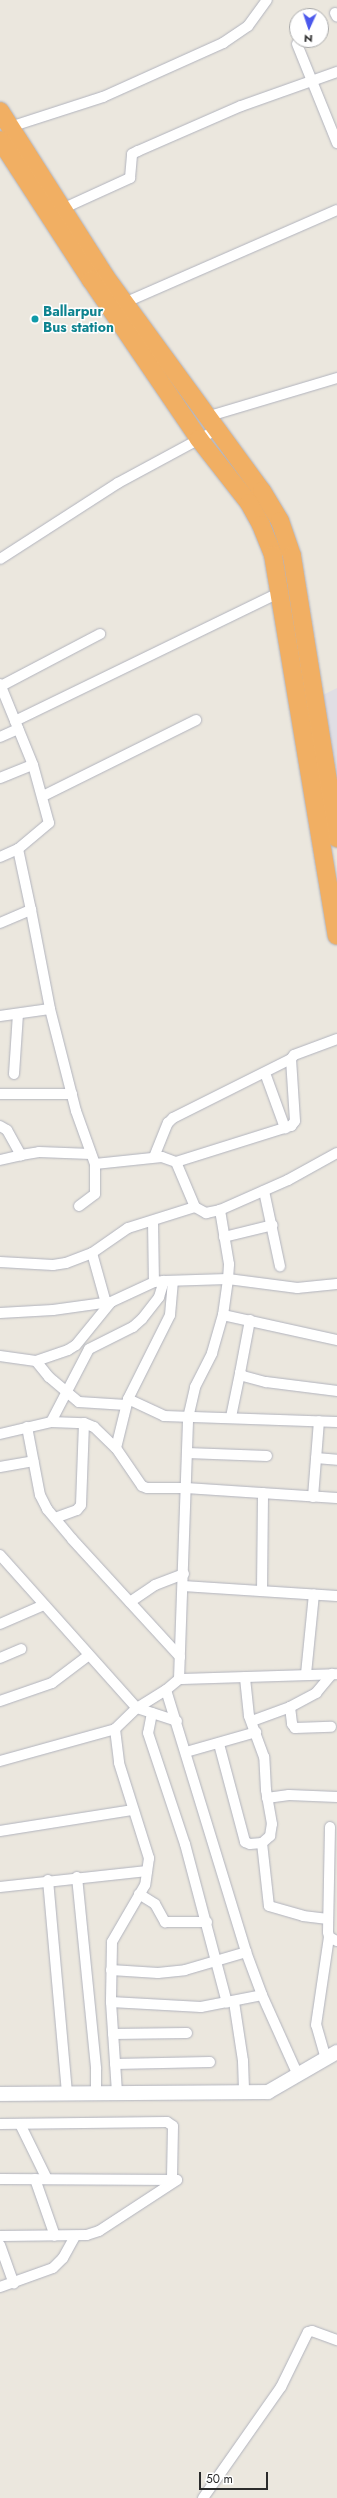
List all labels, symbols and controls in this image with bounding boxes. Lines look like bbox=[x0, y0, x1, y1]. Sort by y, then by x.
north arrow bbox=[289, 8, 329, 48]
text: N bbox=[304, 31, 313, 47]
place label: Ballarpur Bus station bbox=[43, 303, 114, 336]
marker: Ballarpur Bus station bbox=[30, 314, 40, 324]
scale bar bbox=[201, 2464, 270, 2490]
text: 50 m bbox=[206, 2470, 233, 2488]

